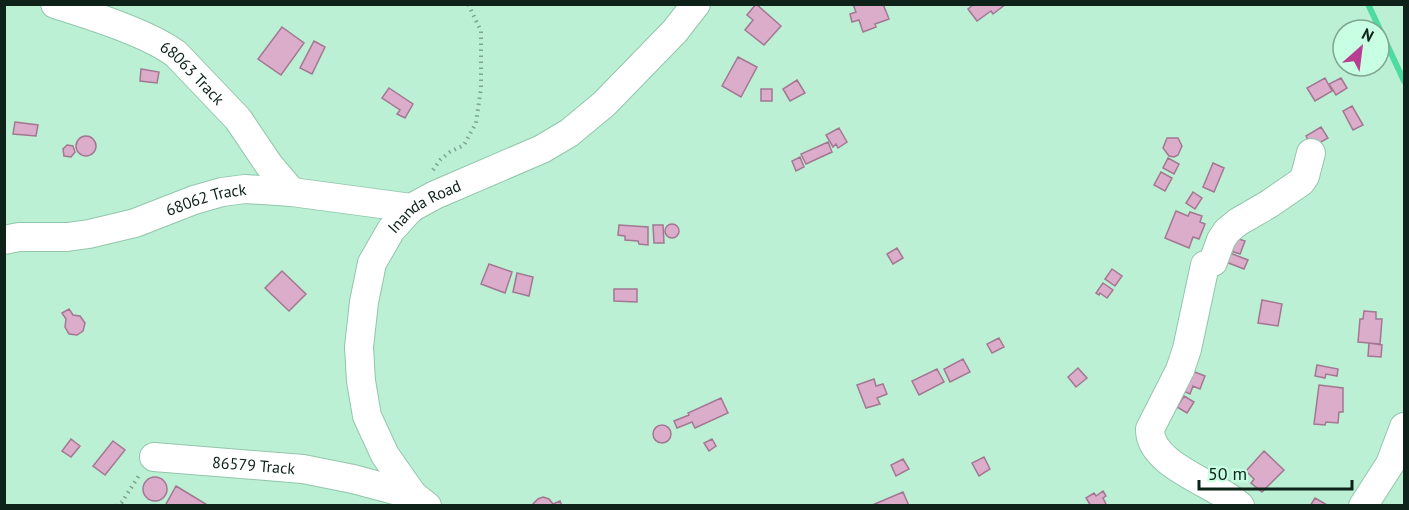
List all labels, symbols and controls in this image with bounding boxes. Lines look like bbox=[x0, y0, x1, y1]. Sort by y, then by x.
north arrow bbox=[1331, 18, 1391, 78]
text: N bbox=[1359, 23, 1377, 46]
street label: 68063 Track bbox=[157, 36, 229, 109]
street label: Inanda Road bbox=[383, 175, 464, 237]
street label: 68062 Track bbox=[163, 179, 248, 220]
street label: 86579 Track bbox=[212, 452, 296, 478]
scale bar bbox=[1199, 453, 1352, 491]
text: 50 m bbox=[1208, 462, 1247, 485]

